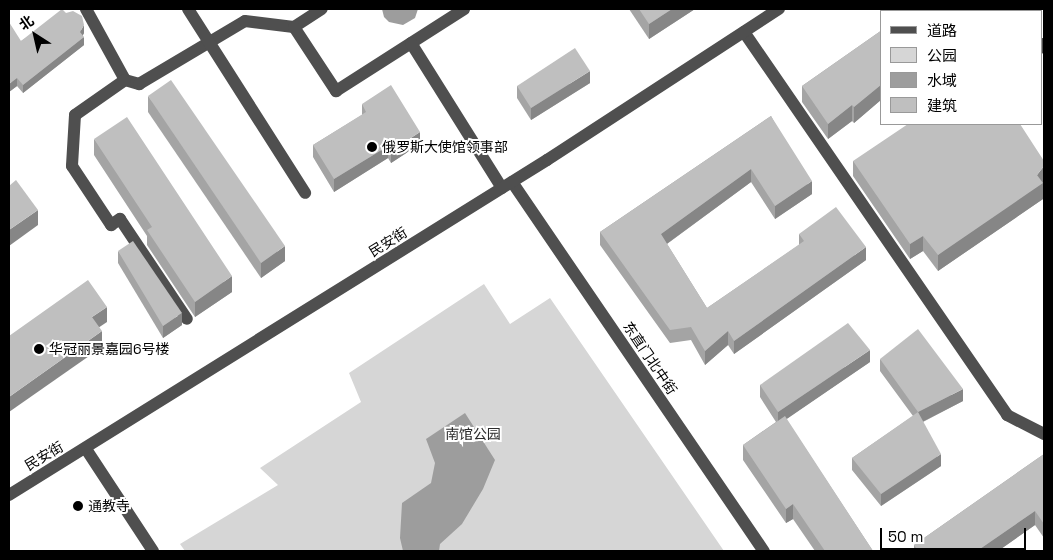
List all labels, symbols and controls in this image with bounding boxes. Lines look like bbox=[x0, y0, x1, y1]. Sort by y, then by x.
north arrow bbox=[10, 10, 60, 60]
legend bbox=[880, 10, 1043, 125]
text: 北 bbox=[16, 11, 37, 34]
text: 道路 bbox=[927, 21, 957, 40]
text: 公园 bbox=[927, 46, 957, 65]
text: 水域 bbox=[927, 71, 957, 90]
text: 建筑 bbox=[927, 96, 957, 115]
place label: 俄罗斯大使馆领事部 bbox=[382, 139, 508, 155]
marker: 俄罗斯大使馆领事部 bbox=[366, 141, 378, 153]
street label: 民安街 bbox=[366, 224, 410, 260]
street label: 东直门北中街 bbox=[620, 318, 680, 398]
place label: 华冠丽景嘉园6号楼 bbox=[49, 341, 170, 357]
marker: 华冠丽景嘉园6号楼 bbox=[33, 343, 45, 355]
park label: 南馆公园 bbox=[445, 426, 501, 442]
street label: 民安街 bbox=[22, 438, 66, 474]
place label: 通教寺 bbox=[88, 498, 130, 514]
marker: 通教寺 bbox=[72, 500, 84, 512]
scale bar bbox=[883, 518, 1029, 550]
text: 50 m bbox=[888, 527, 923, 546]

